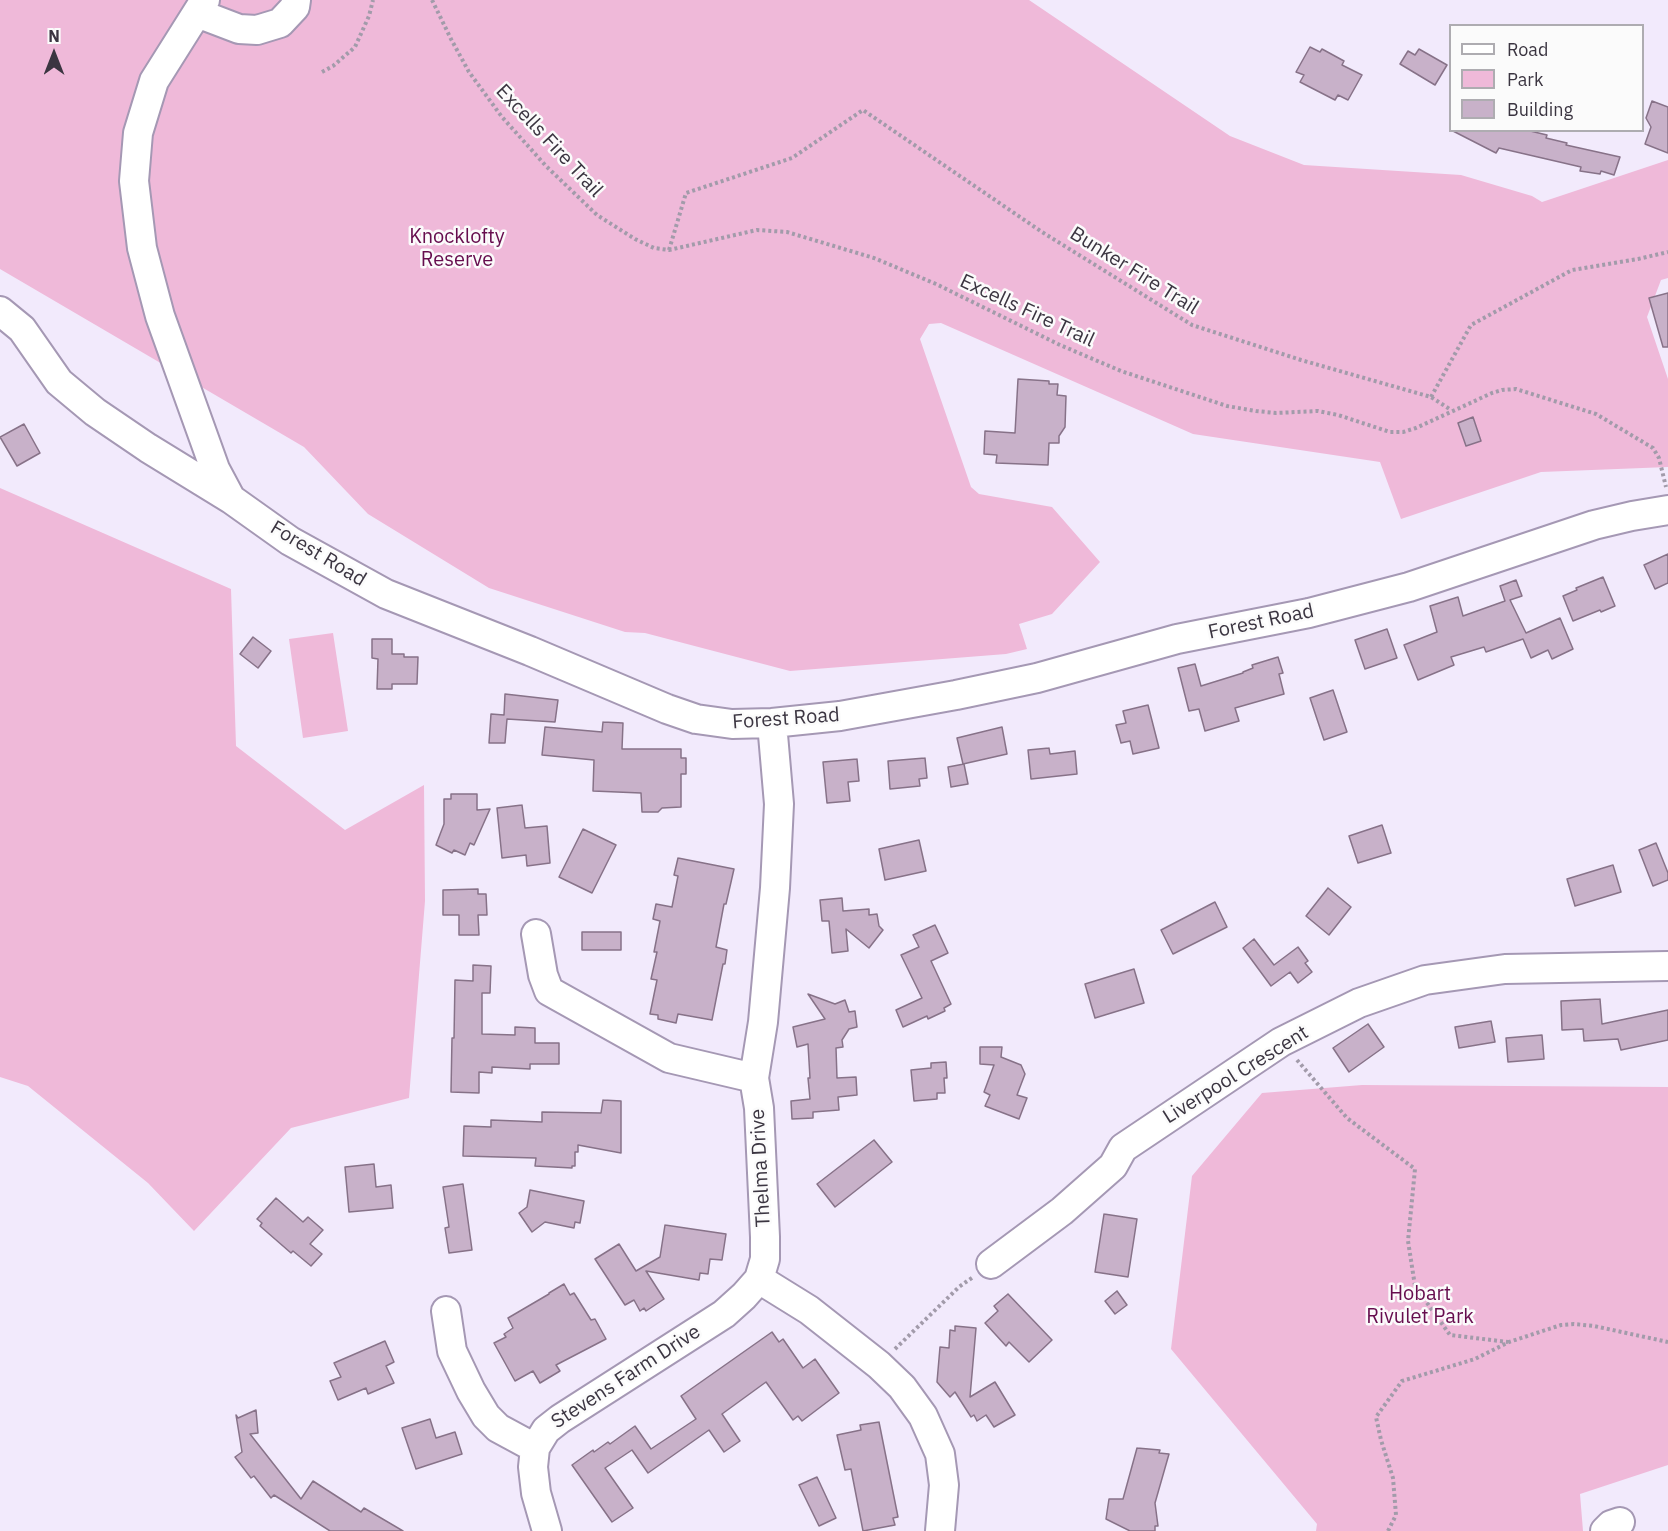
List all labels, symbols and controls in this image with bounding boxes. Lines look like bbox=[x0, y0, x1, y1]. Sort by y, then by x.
north arrow bbox=[24, 24, 84, 84]
legend bbox=[1449, 24, 1644, 132]
text: N bbox=[48, 26, 60, 46]
text: Road bbox=[1507, 38, 1548, 61]
text: Park bbox=[1507, 68, 1543, 91]
street label: Excells Fire Trail bbox=[491, 80, 607, 202]
text: Building bbox=[1507, 98, 1573, 121]
street label: Bunker Fire Trail bbox=[1065, 222, 1203, 320]
park label: Knocklofty Reserve bbox=[409, 225, 505, 272]
street label: Excells Fire Trail bbox=[956, 269, 1098, 353]
street label: Forest Road bbox=[266, 516, 370, 592]
street label: Forest Road bbox=[1206, 599, 1316, 645]
street label: Forest Road bbox=[732, 703, 840, 735]
street label: Liverpool Crescent bbox=[1159, 1021, 1313, 1129]
street label: Thelma Drive bbox=[746, 1108, 776, 1228]
park label: Hobart Rivulet Park bbox=[1366, 1282, 1474, 1329]
street label: Stevens Farm Drive bbox=[547, 1320, 705, 1434]

